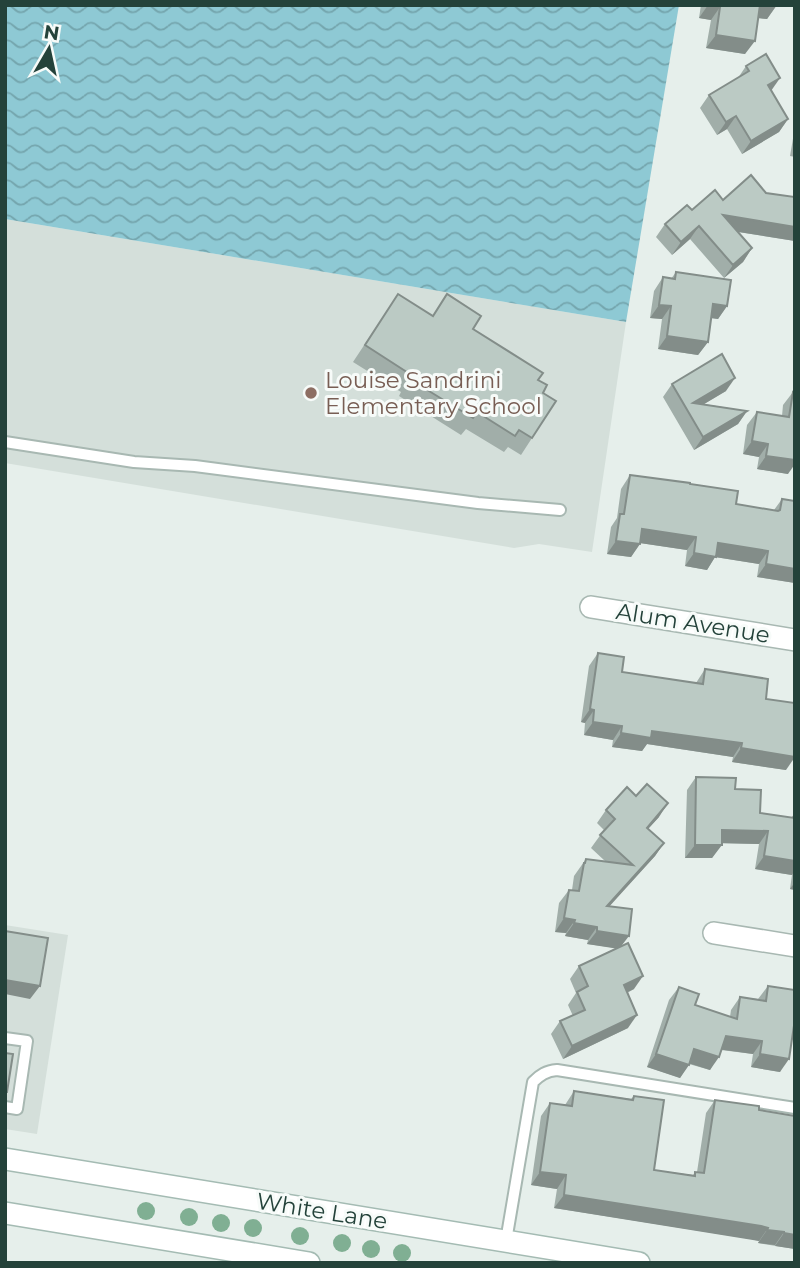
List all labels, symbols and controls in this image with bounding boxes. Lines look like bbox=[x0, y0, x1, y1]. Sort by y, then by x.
north arrow bbox=[14, 14, 84, 84]
text: N bbox=[42, 20, 61, 45]
place label: Louise Sandrini Elementary School bbox=[325, 366, 542, 420]
marker: Louise Sandrini Elementary School bbox=[303, 385, 319, 401]
street label: Alum Avenue bbox=[614, 597, 772, 649]
street label: White Lane bbox=[255, 1187, 389, 1235]

